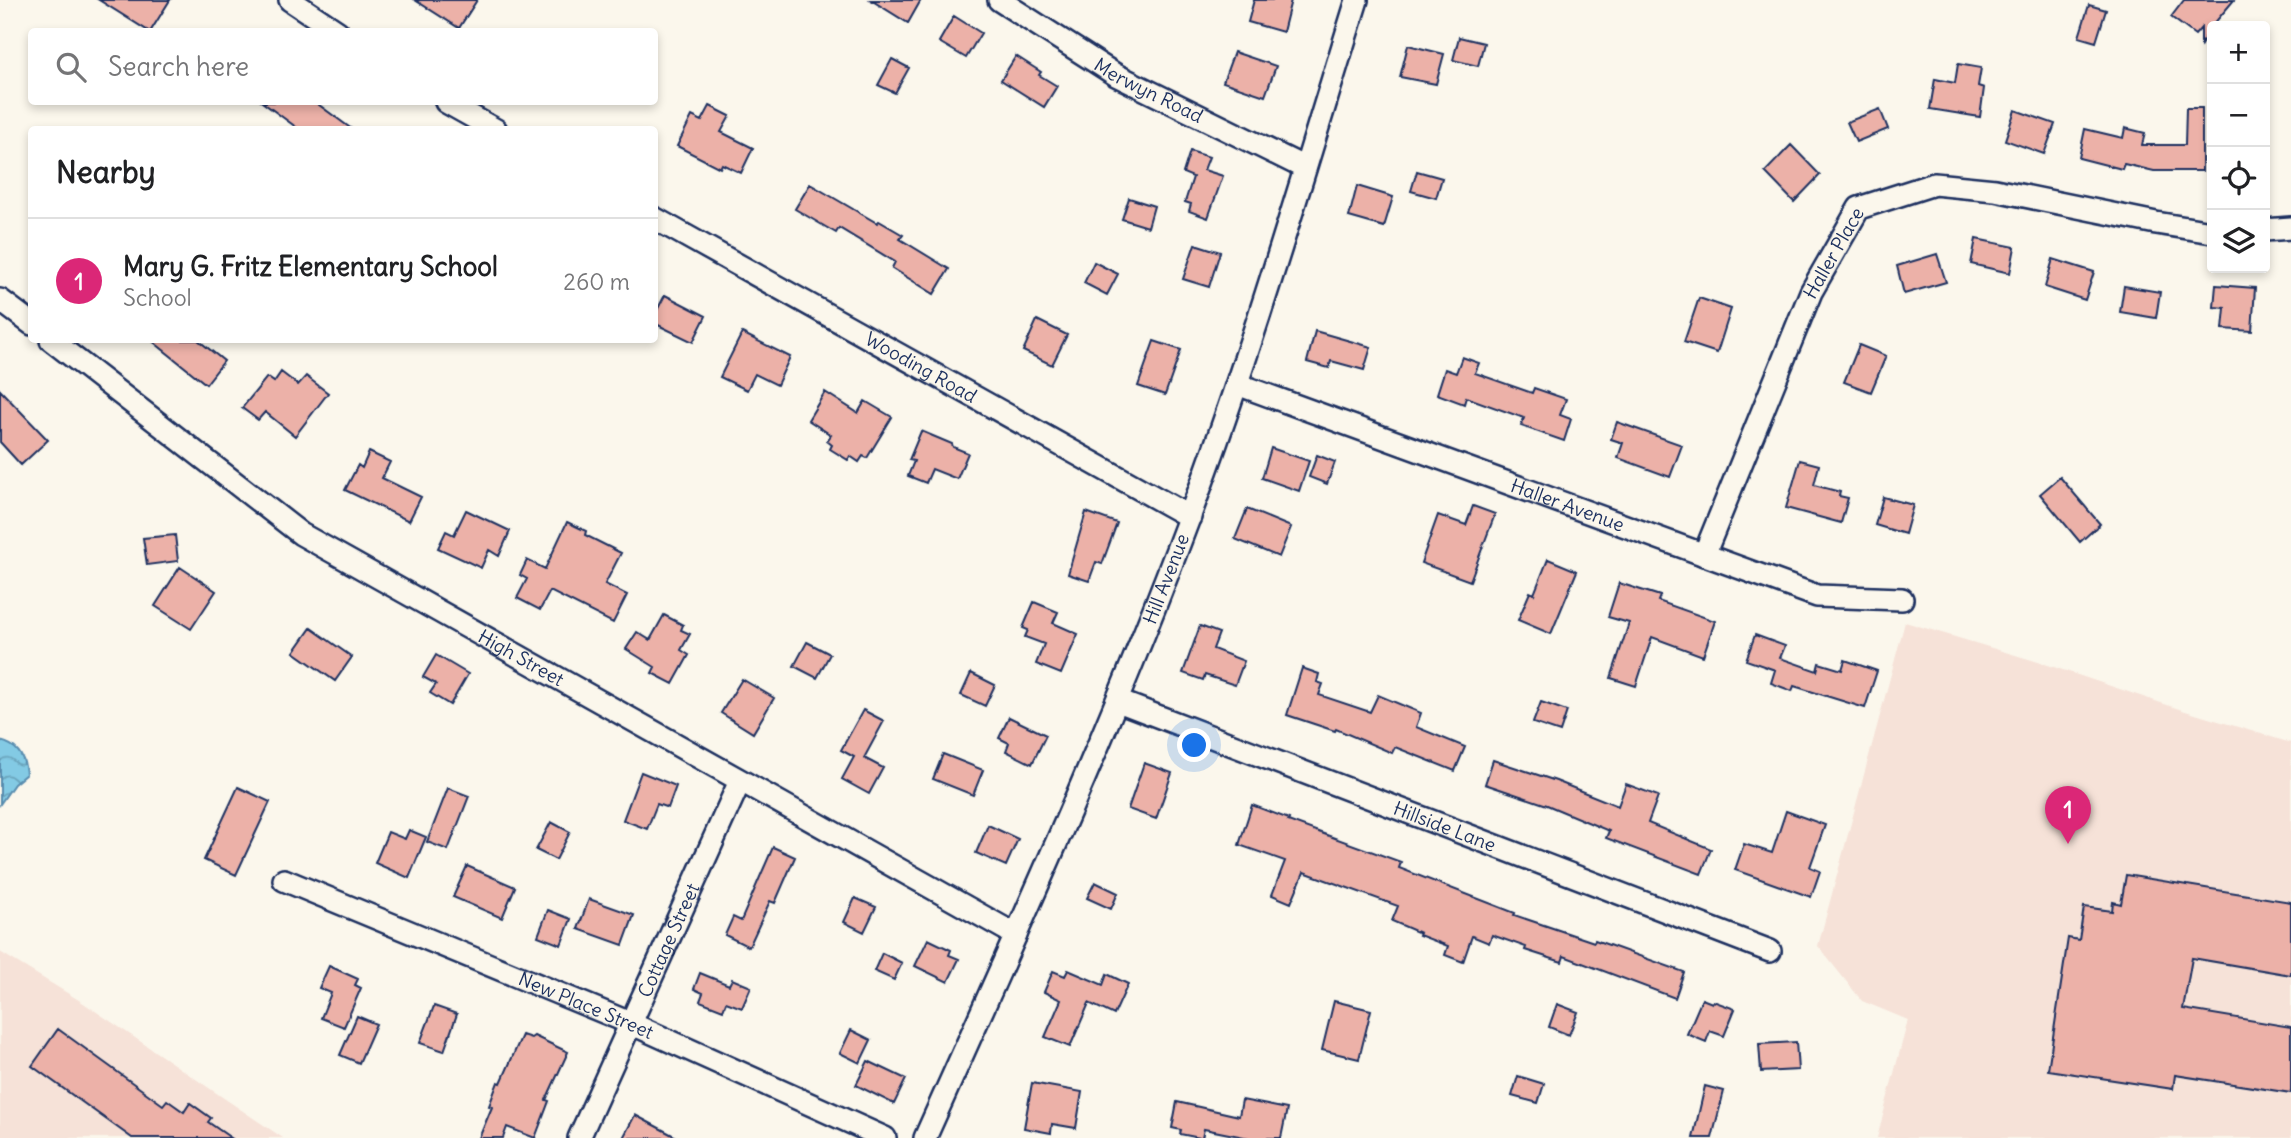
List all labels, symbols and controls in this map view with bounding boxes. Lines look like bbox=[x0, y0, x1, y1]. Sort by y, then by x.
map controls bbox=[2207, 21, 2270, 273]
button: + bbox=[2207, 21, 2270, 84]
search box bbox=[28, 28, 658, 105]
icon: search bbox=[52, 48, 90, 86]
text: Search here bbox=[108, 50, 249, 83]
street label: Merwyn Road bbox=[1090, 52, 1207, 128]
button: − bbox=[2207, 84, 2270, 147]
button: locate bbox=[2207, 147, 2270, 210]
text: Nearby bbox=[56, 153, 156, 191]
street label: Haller Place bbox=[1798, 203, 1869, 303]
button: layers bbox=[2207, 210, 2270, 273]
text: Mary G. Fritz Elementary School bbox=[123, 250, 498, 283]
text: 1 bbox=[74, 267, 84, 296]
text: 260 m bbox=[563, 267, 630, 296]
text: School bbox=[123, 283, 192, 312]
street label: Wooding Road bbox=[861, 326, 981, 408]
street label: Haller Avenue bbox=[1507, 473, 1628, 537]
street label: Hill Avenue bbox=[1137, 530, 1194, 627]
street label: High Street bbox=[474, 624, 568, 691]
your location bbox=[1177, 728, 1211, 762]
pin: 1 bbox=[2045, 786, 2091, 844]
street label: Hillside Lane bbox=[1390, 796, 1499, 857]
street label: Cottage Street bbox=[632, 879, 704, 1001]
street label: New Place Street bbox=[515, 966, 657, 1044]

